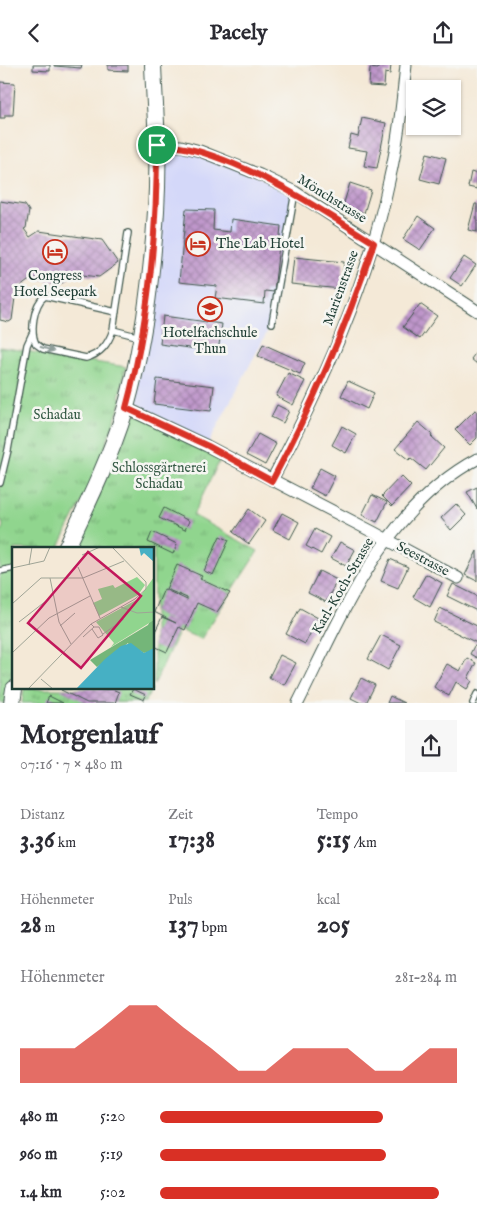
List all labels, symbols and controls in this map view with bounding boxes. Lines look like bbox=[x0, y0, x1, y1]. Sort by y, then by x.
icon: back bbox=[20, 19, 48, 47]
text: Pacely bbox=[209, 19, 268, 47]
icon: share bbox=[429, 19, 457, 47]
map controls bbox=[406, 80, 461, 135]
button: layers bbox=[406, 80, 461, 135]
pin bbox=[136, 124, 178, 166]
icon: arrive bbox=[143, 131, 171, 159]
street label: Mönchstrasse bbox=[294, 171, 371, 228]
hotel icon: The Lab Hotel bbox=[185, 231, 211, 257]
place label: The Lab Hotel bbox=[216, 235, 304, 253]
hotel icon: Congress Hotel Seepark bbox=[42, 239, 68, 265]
street label: Marienstrasse bbox=[319, 247, 363, 328]
place label: Congress Hotel Seepark bbox=[13, 267, 97, 301]
school or university icon: Hotelfachschule Thun bbox=[197, 296, 223, 322]
place label: Hotelfachschule Thun bbox=[163, 324, 258, 358]
one-way arrow bbox=[40, 345, 55, 353]
park label: Schadau bbox=[33, 406, 81, 424]
park label: Schlossgärtnerei Schadau bbox=[112, 459, 207, 493]
street label: Karl-Koch-Strasse bbox=[308, 534, 378, 638]
street label: Seestrasse bbox=[394, 538, 453, 581]
inset map bbox=[12, 547, 155, 690]
text: Morgenlauf bbox=[20, 718, 159, 753]
button: share bbox=[405, 720, 457, 772]
text: 07:16 · 7 × 480 m bbox=[20, 755, 123, 775]
text: Distanz bbox=[20, 806, 65, 824]
text: Zeit bbox=[168, 806, 193, 824]
text: Tempo bbox=[317, 806, 358, 824]
text: 3.36 bbox=[20, 824, 55, 856]
text: 17:38 bbox=[168, 824, 215, 856]
text: 5:15 bbox=[317, 824, 351, 856]
text: km bbox=[55, 834, 76, 852]
text: /km bbox=[351, 834, 377, 852]
text: Höhenmeter bbox=[20, 891, 94, 909]
text: Puls bbox=[168, 891, 192, 909]
text: kcal bbox=[317, 891, 340, 909]
text: 28 bbox=[20, 909, 42, 941]
text: 137 bbox=[168, 909, 199, 941]
text: 205 bbox=[317, 909, 350, 941]
text: m bbox=[42, 919, 55, 937]
text: bpm bbox=[199, 919, 228, 937]
text: Höhenmeter bbox=[20, 968, 105, 988]
text: 281–284 m bbox=[394, 968, 457, 988]
text: 480 m bbox=[20, 1107, 58, 1127]
text: 5:20 bbox=[100, 1107, 125, 1127]
text: 960 m bbox=[20, 1145, 57, 1165]
text: 5:19 bbox=[100, 1145, 123, 1165]
text: 1.4 km bbox=[20, 1183, 62, 1203]
text: 5:02 bbox=[100, 1183, 125, 1203]

